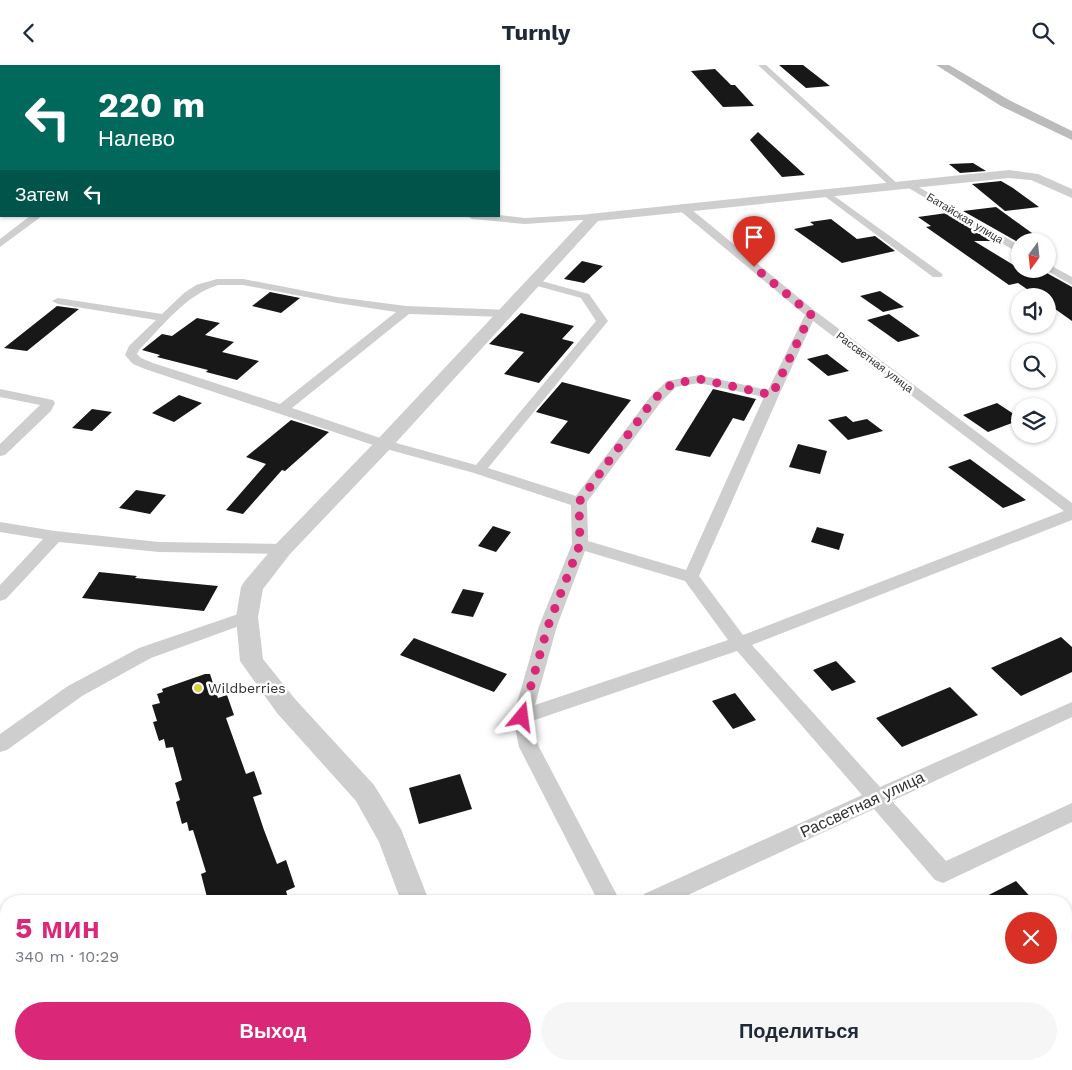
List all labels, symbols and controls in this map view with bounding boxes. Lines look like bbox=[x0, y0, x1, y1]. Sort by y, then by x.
icon: back bbox=[15, 19, 43, 47]
icon: search bbox=[1029, 19, 1057, 47]
text: Turnly bbox=[502, 20, 570, 45]
text: 220 m bbox=[98, 84, 205, 126]
icon: left bbox=[15, 85, 80, 150]
text: Налево bbox=[98, 126, 175, 151]
icon: left bbox=[79, 180, 107, 208]
text: Затем bbox=[15, 183, 69, 206]
street label: Батайская улица bbox=[924, 190, 1006, 247]
pin bbox=[733, 216, 775, 267]
icon: arrive bbox=[740, 223, 768, 251]
north arrow bbox=[1011, 233, 1056, 277]
map controls bbox=[1011, 233, 1056, 443]
button: sound bbox=[1011, 288, 1056, 333]
street label: Рассветная улица bbox=[834, 329, 916, 396]
button: search bbox=[1011, 343, 1056, 388]
button: layers bbox=[1011, 398, 1056, 443]
place label: Wildberries bbox=[208, 680, 286, 696]
marker: Wildberries bbox=[192, 682, 204, 694]
position arrow bbox=[495, 690, 547, 742]
street label: Рассветная улица bbox=[797, 767, 927, 842]
text: 5 мин bbox=[15, 910, 100, 945]
button: close bbox=[1005, 912, 1057, 964]
text: 340 m · 10:29 bbox=[15, 947, 119, 966]
button: Выход bbox=[15, 1002, 531, 1060]
button: Поделиться bbox=[541, 1002, 1057, 1060]

